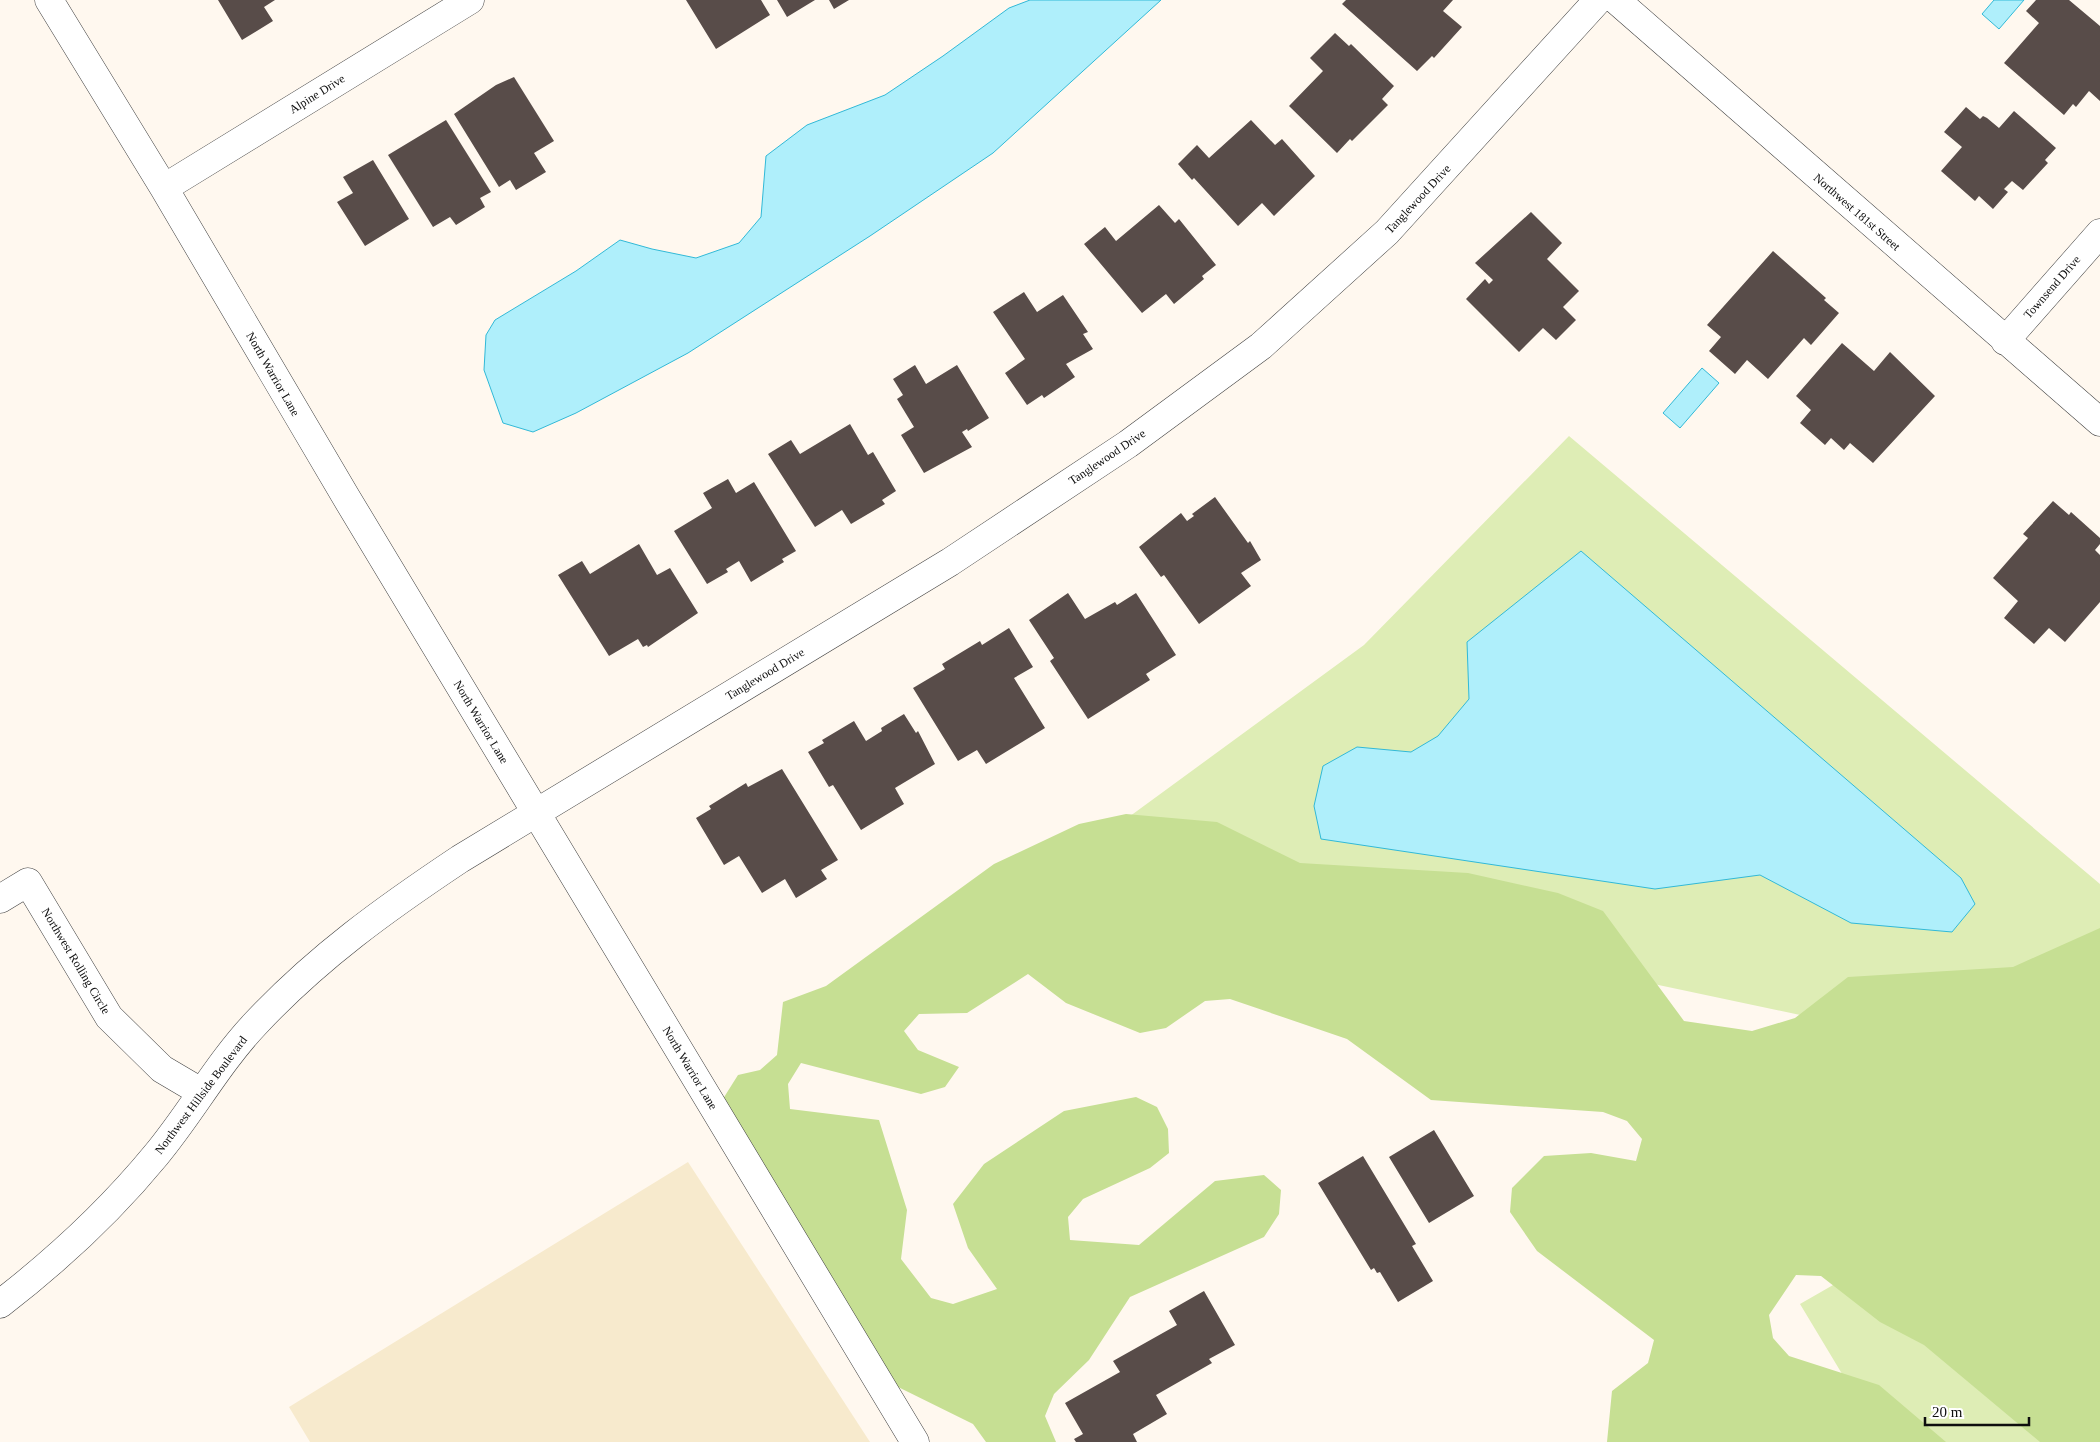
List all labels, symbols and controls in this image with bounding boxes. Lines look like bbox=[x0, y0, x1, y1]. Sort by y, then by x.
street label: Alpine Drive bbox=[287, 71, 347, 117]
street label: Tanglewood Drive bbox=[1382, 162, 1454, 236]
street label: Northwest 181st Street bbox=[1811, 171, 1904, 254]
street label: Townsend Drive bbox=[2021, 252, 2083, 322]
street label: North Warrior Lane bbox=[243, 329, 303, 419]
street label: Tanglewood Drive bbox=[1066, 426, 1148, 488]
street label: Tanglewood Drive bbox=[723, 645, 807, 703]
street label: North Warrior Lane bbox=[451, 678, 511, 766]
street label: Northwest Rolling Circle bbox=[39, 905, 113, 1017]
street label: North Warrior Lane bbox=[660, 1024, 720, 1112]
street label: Northwest Hillside Boulevard bbox=[152, 1033, 250, 1157]
scale bar bbox=[1925, 1394, 2029, 1426]
text: 20 m bbox=[1932, 1404, 1963, 1420]

